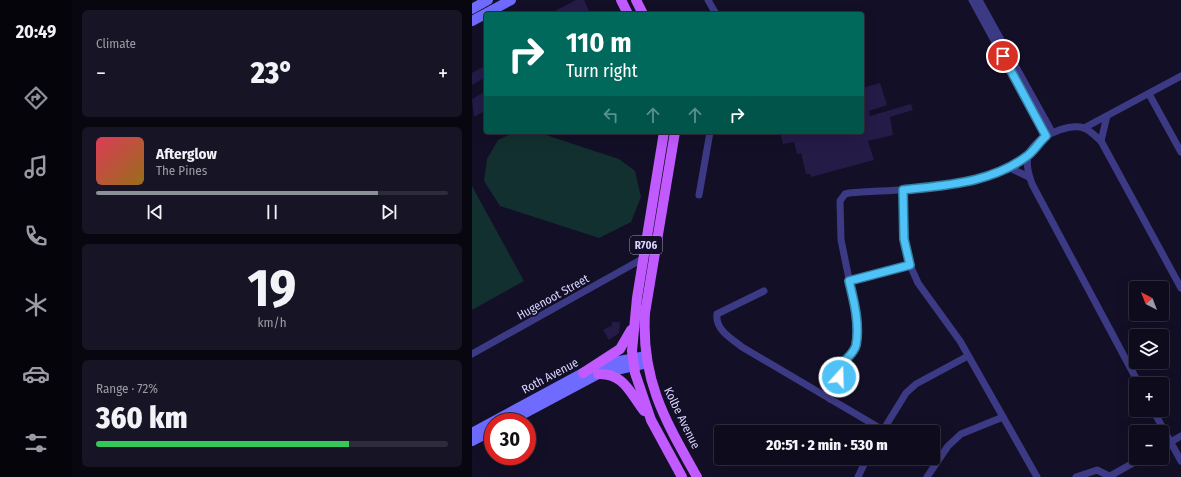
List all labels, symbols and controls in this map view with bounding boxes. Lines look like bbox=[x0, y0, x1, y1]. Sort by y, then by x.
text: 20:49 bbox=[16, 21, 56, 43]
text: 110 m bbox=[566, 26, 632, 59]
icon: right bbox=[500, 28, 552, 80]
text: Climate bbox=[96, 36, 136, 51]
pin bbox=[986, 39, 1020, 73]
icon: arrive bbox=[992, 45, 1014, 67]
text: 23° bbox=[251, 55, 293, 91]
text: − bbox=[96, 60, 106, 87]
text: + bbox=[438, 60, 448, 87]
text: Turn right bbox=[566, 60, 638, 82]
icon: directions bbox=[22, 84, 50, 112]
icon: left bbox=[600, 104, 622, 126]
icon: ahead bbox=[642, 104, 664, 126]
icon: ahead bbox=[684, 104, 706, 126]
icon: right bbox=[726, 104, 748, 126]
text: Afterglow bbox=[156, 145, 217, 163]
icon: music bbox=[22, 153, 50, 181]
text: The Pines bbox=[156, 163, 207, 178]
icon: previous bbox=[144, 201, 166, 223]
icon: pause bbox=[261, 201, 283, 223]
icon: next bbox=[378, 201, 400, 223]
icon: phone bbox=[22, 222, 50, 250]
road number: R706 bbox=[630, 236, 662, 254]
text: 19 bbox=[248, 257, 296, 320]
street label: Hugenoot Street bbox=[515, 271, 591, 323]
north arrow bbox=[1129, 281, 1169, 321]
map controls bbox=[1129, 281, 1169, 465]
icon: climate bbox=[22, 291, 50, 319]
text: km/h bbox=[258, 315, 287, 330]
button: layers bbox=[1129, 329, 1169, 369]
street label: Roth Avenue bbox=[519, 355, 581, 397]
position arrow bbox=[818, 356, 860, 398]
icon: car bbox=[22, 360, 50, 388]
button: + bbox=[1129, 377, 1169, 417]
text: Range · 72% bbox=[96, 381, 158, 396]
street label: Kolbe Avenue bbox=[661, 385, 703, 451]
text: 360 km bbox=[96, 400, 187, 436]
speed limit sign: 30 bbox=[484, 413, 536, 465]
button: − bbox=[1129, 425, 1169, 465]
icon: filters bbox=[22, 429, 50, 457]
text: 20:51 · 2 min · 530 m bbox=[766, 436, 888, 454]

